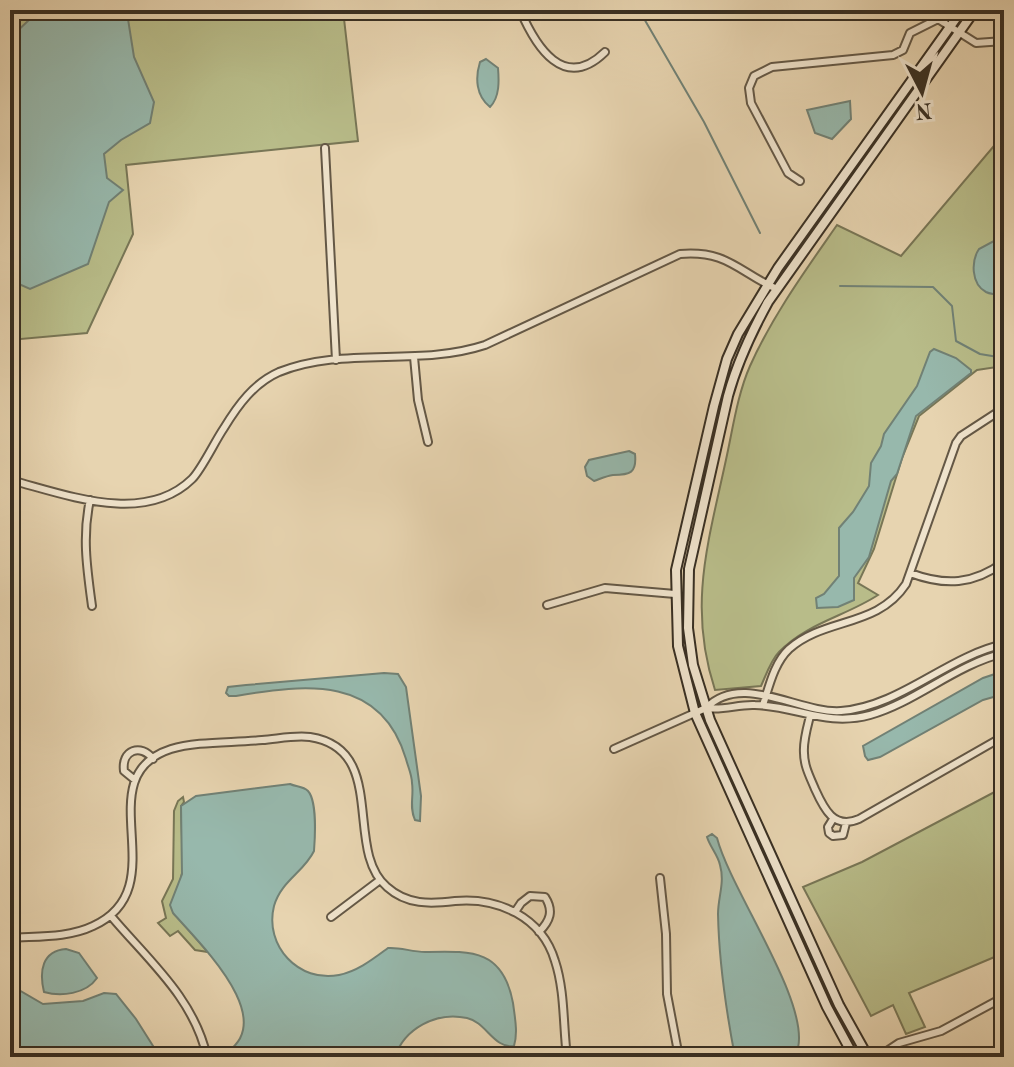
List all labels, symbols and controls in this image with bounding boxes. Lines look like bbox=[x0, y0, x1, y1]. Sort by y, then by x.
north arrow bbox=[882, 52, 962, 132]
text: N bbox=[914, 98, 933, 122]

